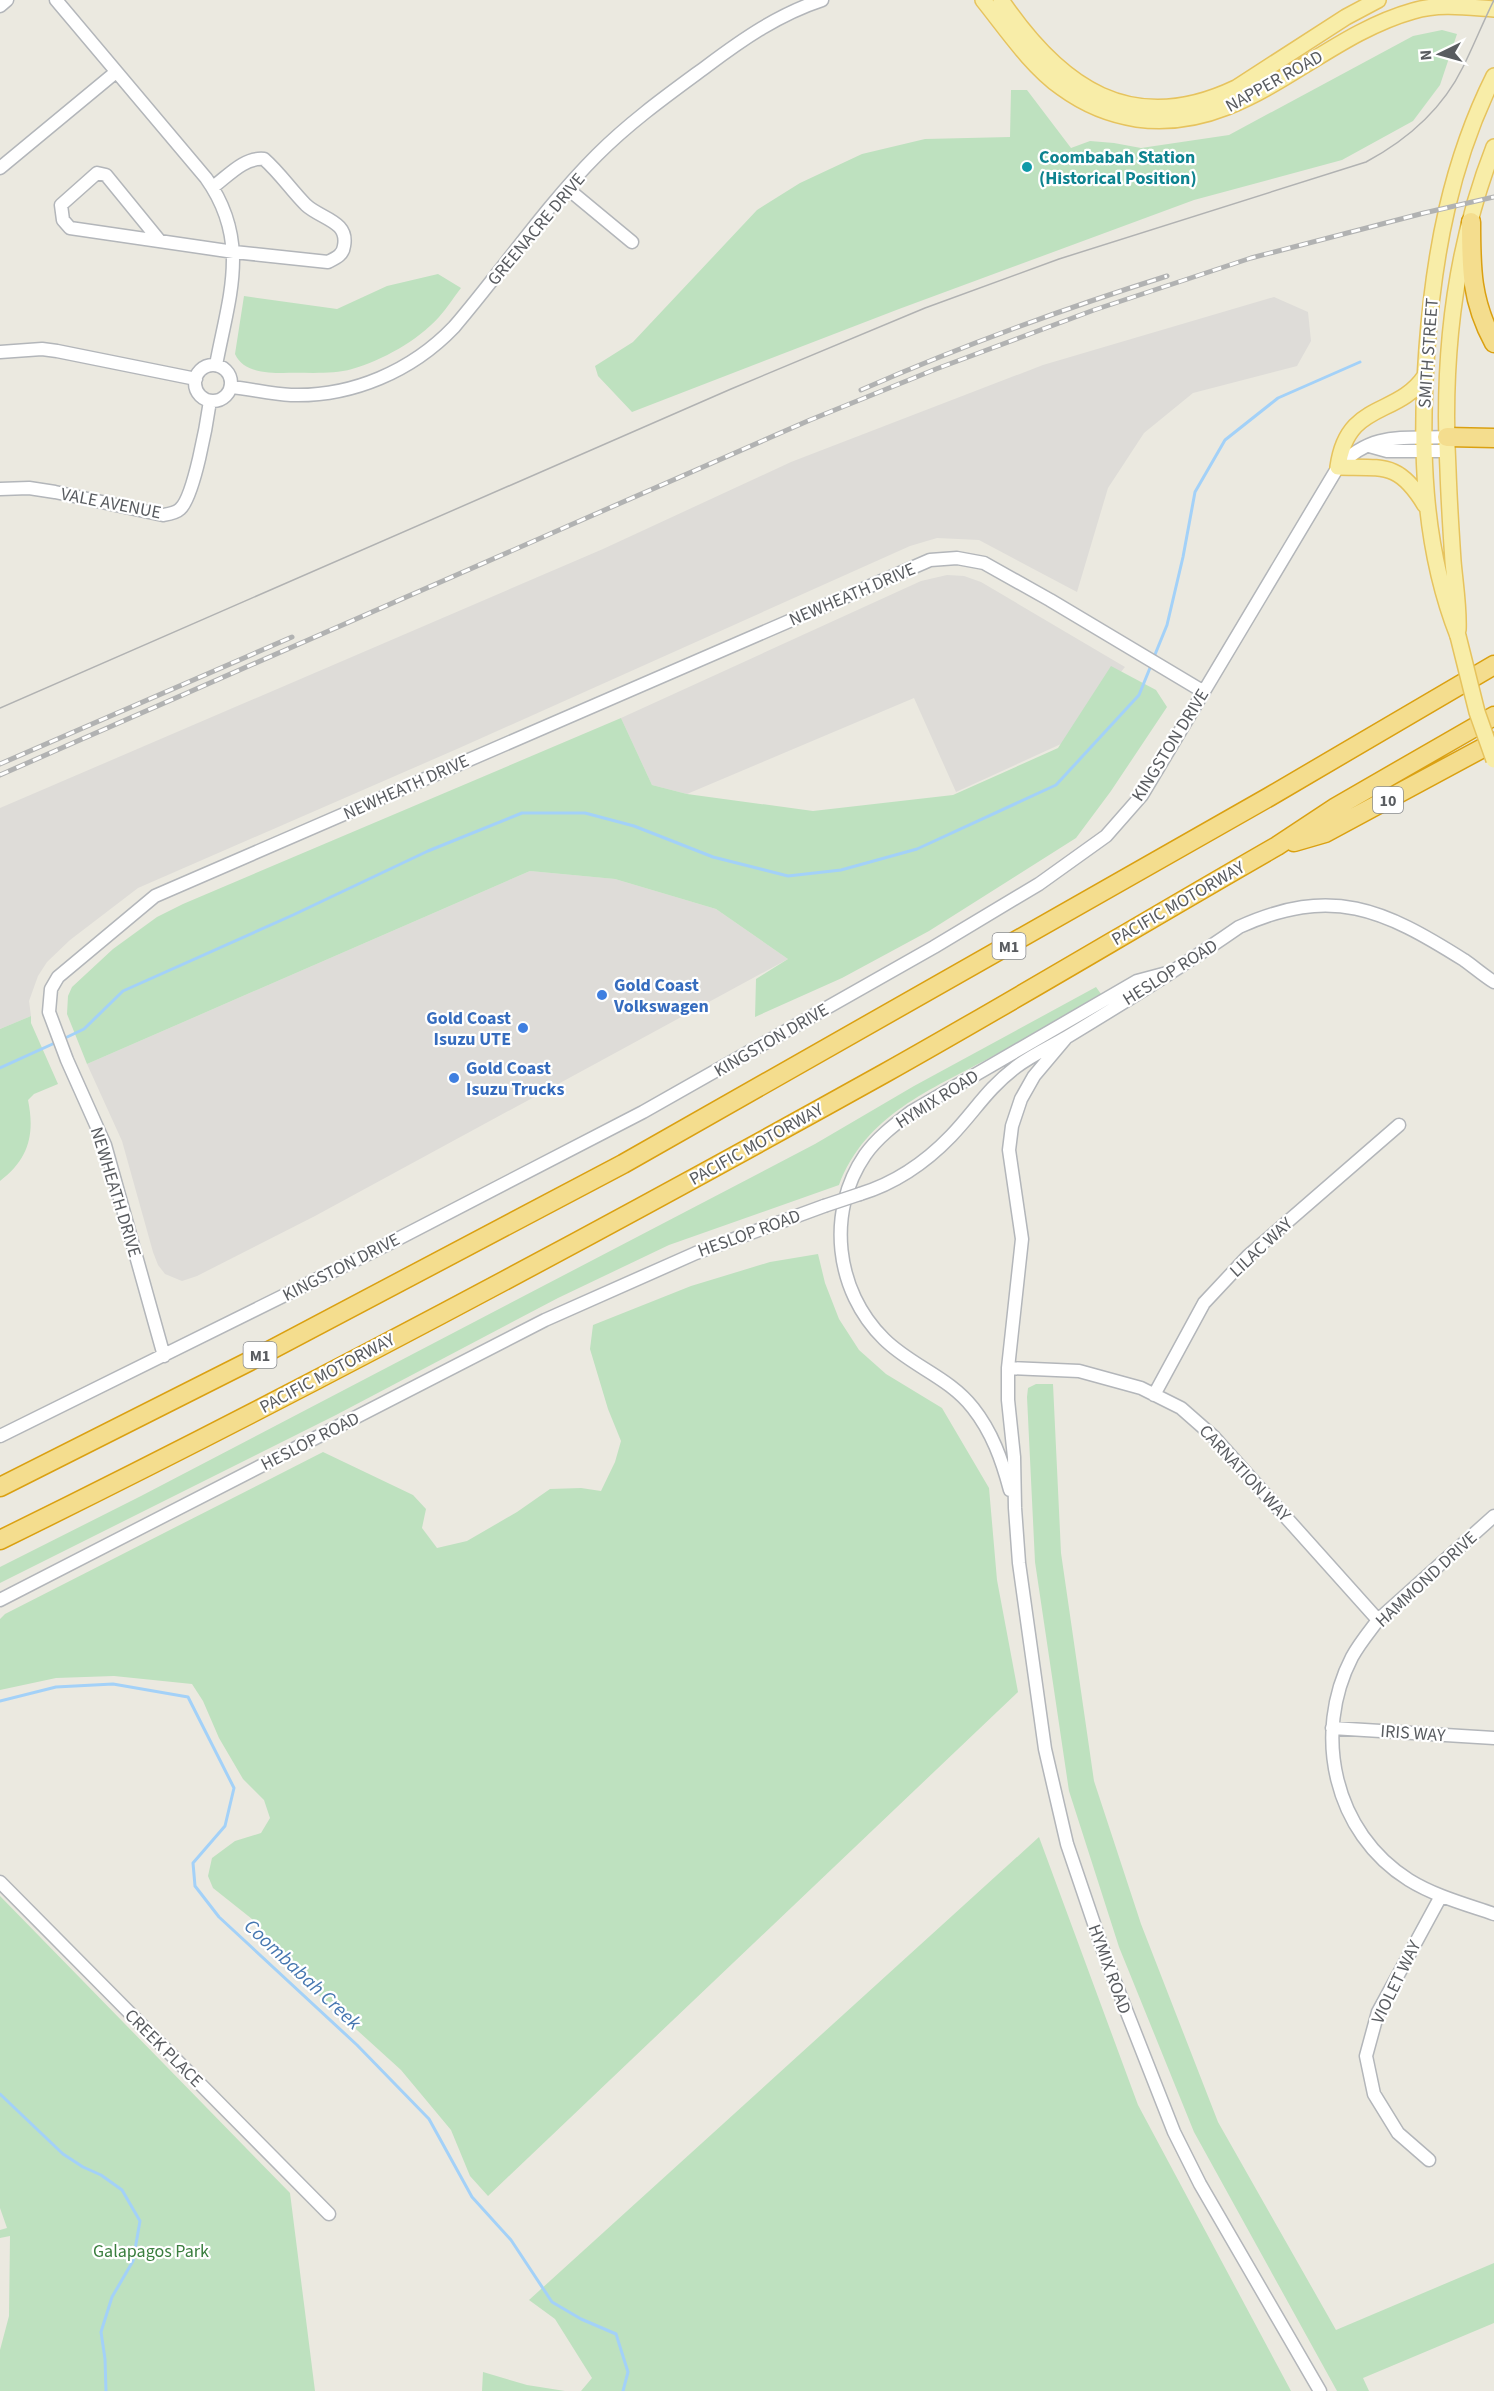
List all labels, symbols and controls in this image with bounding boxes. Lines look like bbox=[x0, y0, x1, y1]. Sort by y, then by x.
north arrow bbox=[1410, 24, 1470, 84]
street label: NAPPER ROAD bbox=[1221, 44, 1328, 119]
text: N bbox=[1415, 49, 1437, 61]
place label: Coombabah Station (Historical Position) bbox=[1039, 145, 1197, 191]
marker: Coombabah Station (Historical Position) bbox=[1020, 160, 1034, 174]
street label: GREENACRE DRIVE bbox=[482, 168, 591, 291]
street label: SMITH STREET bbox=[1412, 297, 1445, 409]
street label: VALE AVENUE bbox=[59, 482, 163, 525]
street label: NEWHEATH DRIVE bbox=[785, 557, 919, 632]
street label: KINGSTON DRIVE bbox=[1126, 684, 1215, 806]
street label: NEWHEATH DRIVE bbox=[339, 749, 473, 826]
road number: 10 bbox=[1373, 787, 1403, 813]
street label: PACIFIC MOTORWAY bbox=[1107, 855, 1250, 952]
road number: M1 bbox=[992, 933, 1026, 959]
street label: HESLOP ROAD bbox=[1118, 933, 1223, 1012]
place label: Gold Coast Volkswagen bbox=[613, 973, 709, 1019]
marker: Gold Coast Volkswagen bbox=[595, 988, 609, 1002]
street label: KINGSTON DRIVE bbox=[709, 998, 833, 1083]
place label: Gold Coast Isuzu UTE bbox=[426, 1006, 511, 1052]
marker: Gold Coast Isuzu UTE bbox=[516, 1021, 530, 1035]
place label: Gold Coast Isuzu Trucks bbox=[466, 1056, 564, 1102]
street label: HYMIX ROAD bbox=[891, 1064, 984, 1135]
marker: Gold Coast Isuzu Trucks bbox=[447, 1071, 461, 1085]
street label: PACIFIC MOTORWAY bbox=[685, 1097, 828, 1192]
street label: NEWHEATH DRIVE bbox=[84, 1124, 147, 1260]
street label: HESLOP ROAD bbox=[694, 1203, 804, 1264]
street label: LILAC WAY bbox=[1224, 1211, 1299, 1283]
street label: KINGSTON DRIVE bbox=[278, 1227, 404, 1308]
street label: PACIFIC MOTORWAY bbox=[255, 1327, 400, 1420]
road number: M1 bbox=[244, 1342, 276, 1368]
street label: HESLOP ROAD bbox=[257, 1406, 364, 1477]
street label: CARNATION WAY bbox=[1193, 1419, 1297, 1528]
street label: HAMMOND DRIVE bbox=[1370, 1526, 1483, 1633]
street label: IRIS WAY bbox=[1380, 1719, 1447, 1748]
water label: Coombabah Creek bbox=[237, 1913, 368, 2037]
street label: HYMIX ROAD bbox=[1082, 1921, 1137, 2018]
street label: VIOLET WAY bbox=[1366, 1936, 1428, 2028]
street label: CREEK PLACE bbox=[119, 2004, 208, 2093]
park label: Galapagos Park bbox=[93, 2239, 209, 2264]

